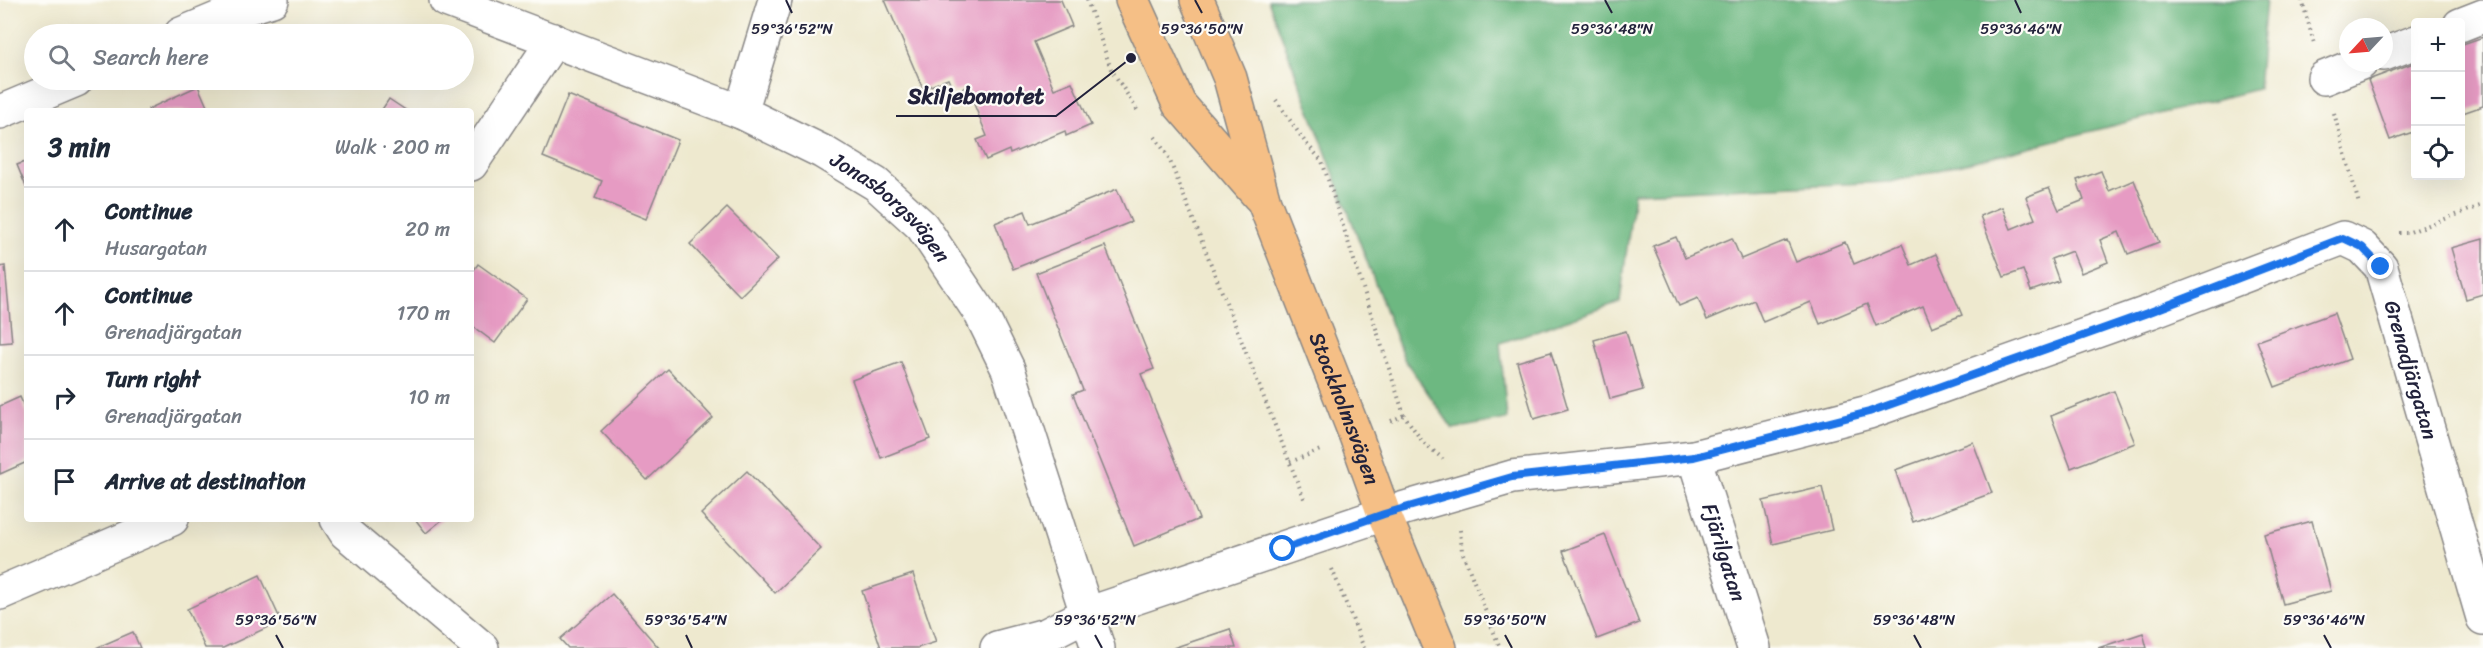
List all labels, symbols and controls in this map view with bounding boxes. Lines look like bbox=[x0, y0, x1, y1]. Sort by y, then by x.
text: 59°36'52"N bbox=[751, 16, 833, 42]
text: 59°36'50"N bbox=[1161, 16, 1244, 42]
text: 59°36'48"N bbox=[1571, 16, 1654, 42]
text: 59°36'46"N bbox=[1980, 16, 2062, 42]
north arrow bbox=[2339, 18, 2393, 72]
map controls bbox=[2411, 18, 2465, 180]
button: + bbox=[2411, 18, 2465, 72]
search box bbox=[24, 24, 474, 90]
text: Search here bbox=[93, 38, 209, 77]
icon: search bbox=[45, 41, 78, 74]
button: − bbox=[2411, 72, 2465, 126]
callout: Skiljebomotet bbox=[896, 76, 1056, 116]
text: Skiljebomotet bbox=[907, 77, 1045, 116]
text: 3 min bbox=[48, 124, 110, 170]
button: locate bbox=[2411, 126, 2465, 180]
text: Walk · 200 m bbox=[335, 130, 450, 165]
street label: Jonasborgsvägen bbox=[822, 141, 961, 271]
text: Continue bbox=[105, 192, 193, 231]
text: 20 m bbox=[405, 212, 450, 247]
icon: ahead bbox=[48, 213, 81, 246]
text: Husargatan bbox=[105, 231, 207, 266]
route end bbox=[2367, 253, 2393, 279]
text: Continue bbox=[105, 276, 193, 315]
text: 170 m bbox=[397, 296, 450, 331]
street label: Grenadjärgatan bbox=[2373, 296, 2449, 444]
icon: ahead bbox=[48, 297, 81, 330]
text: Grenadjärgatan bbox=[105, 315, 242, 350]
street label: Stockholmsvägen bbox=[1298, 326, 1391, 490]
text: Turn right bbox=[105, 360, 200, 399]
text: 10 m bbox=[408, 380, 450, 415]
icon: right bbox=[48, 381, 81, 414]
text: Grenadjärgatan bbox=[105, 399, 242, 434]
text: Arrive at destination bbox=[105, 462, 306, 501]
icon: arrive bbox=[48, 465, 81, 498]
street label: Fjärilgatan bbox=[1691, 498, 1757, 607]
route start bbox=[1269, 535, 1295, 561]
text: 59°36'56"N bbox=[235, 607, 317, 633]
text: 59°36'54"N bbox=[645, 607, 728, 633]
text: 59°36'52"N bbox=[1054, 607, 1136, 633]
text: 59°36'50"N bbox=[1464, 607, 1547, 633]
text: 59°36'48"N bbox=[1873, 607, 1956, 633]
text: 59°36'46"N bbox=[2283, 607, 2365, 633]

